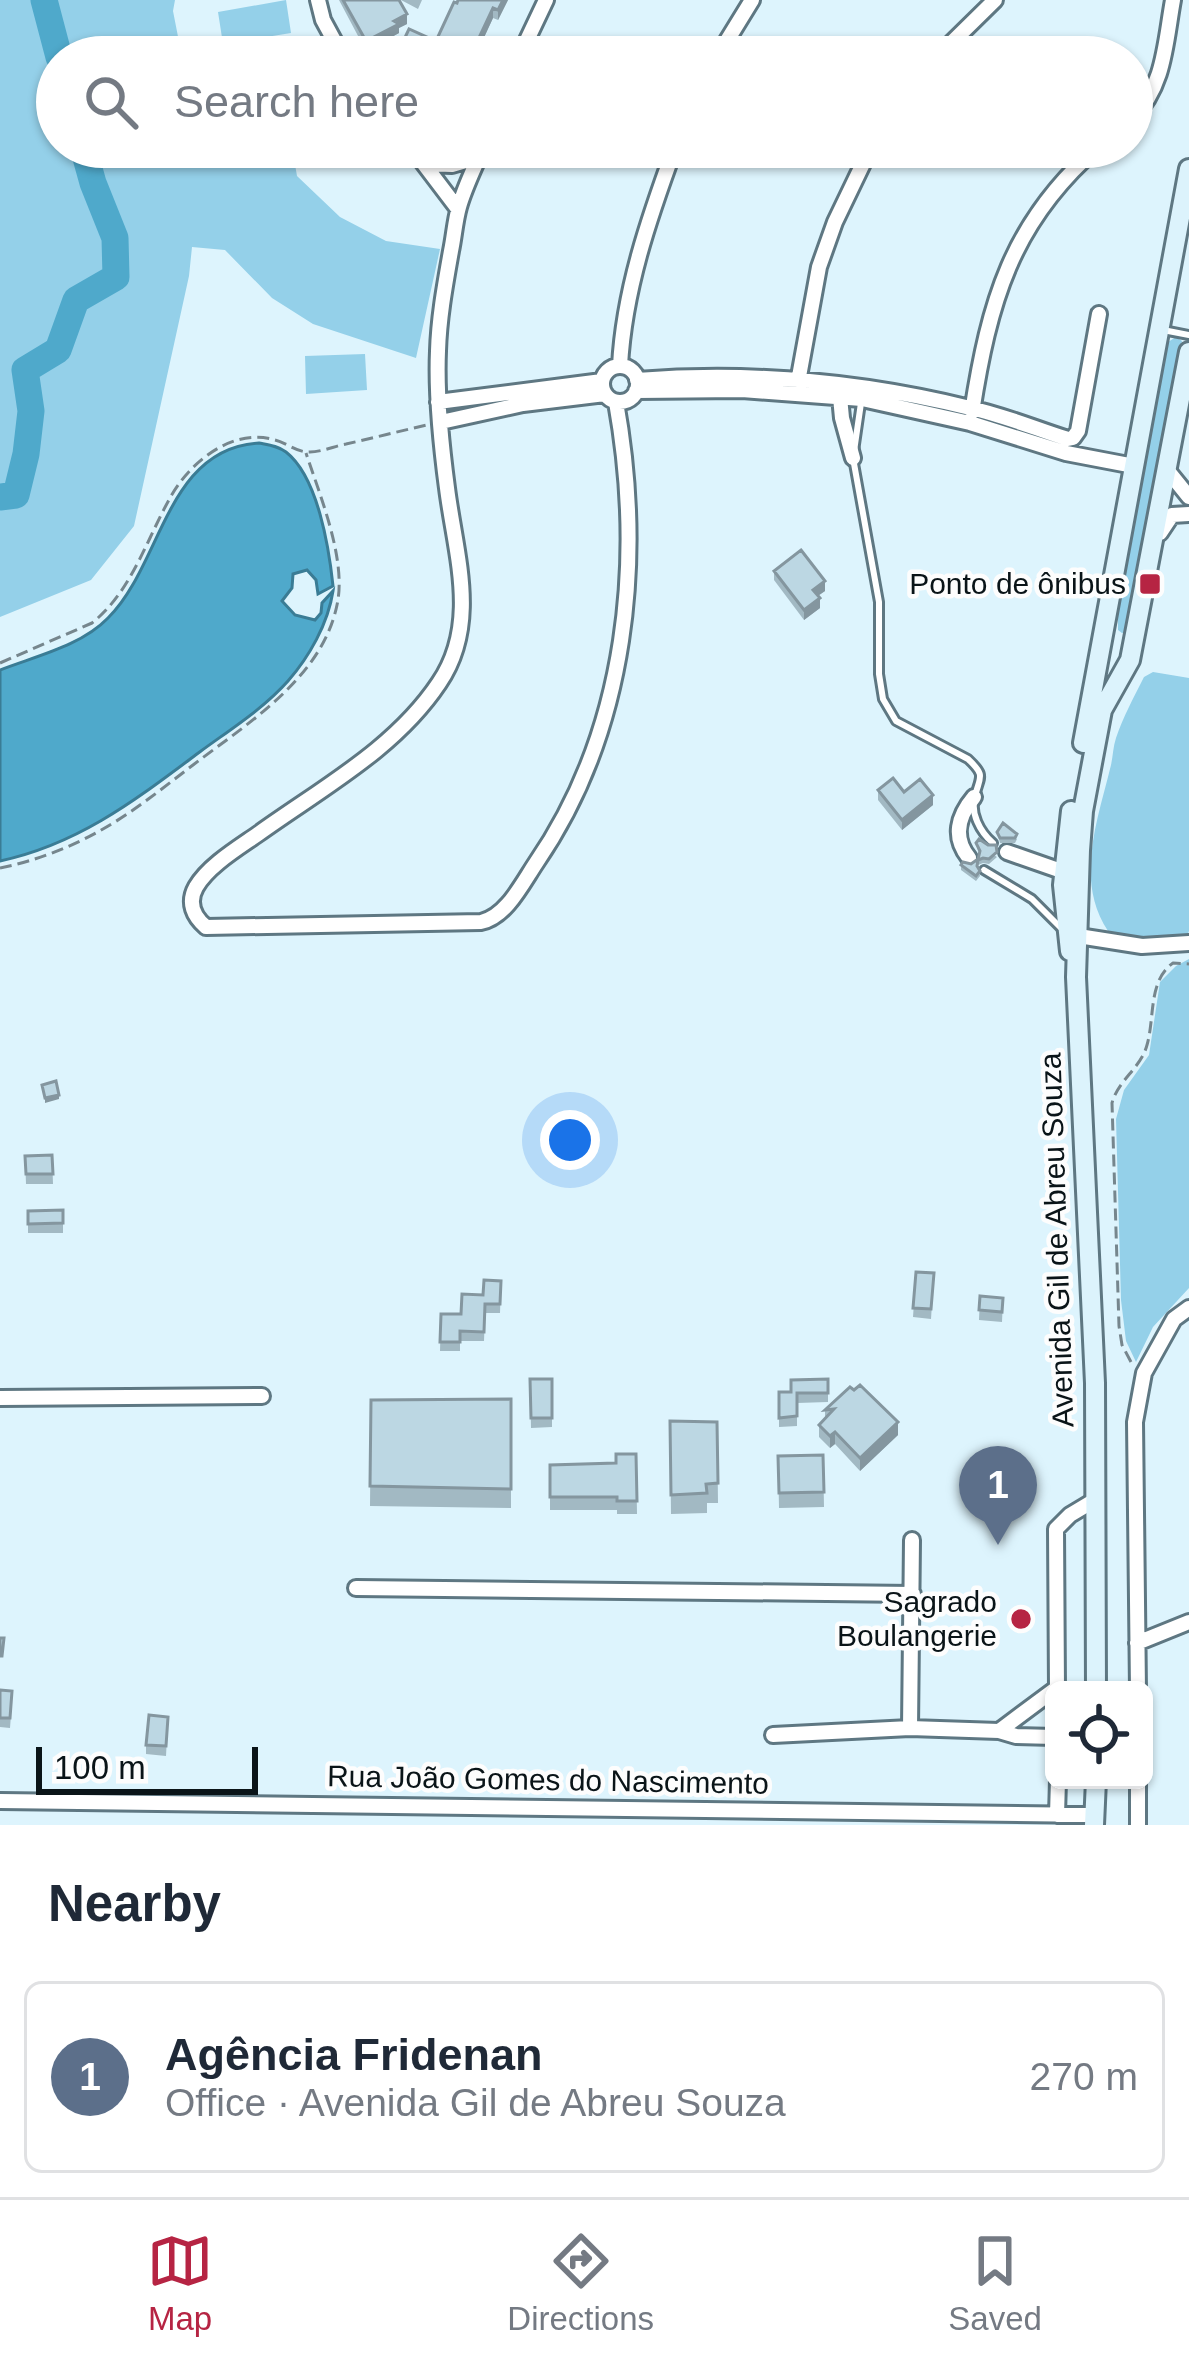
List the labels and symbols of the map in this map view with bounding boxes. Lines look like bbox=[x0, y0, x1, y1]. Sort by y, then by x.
place label: Ponto de ônibus bbox=[909, 567, 1126, 600]
marker: Ponto de ônibus bbox=[1137, 571, 1163, 597]
street label: Avenida Gil de Abreu Souza bbox=[1033, 1052, 1080, 1428]
your location bbox=[540, 1110, 600, 1170]
pin: 1 bbox=[959, 1446, 1037, 1545]
place label: Sagrado Boulangerie bbox=[837, 1585, 997, 1652]
marker: Sagrado Boulangerie bbox=[1008, 1606, 1034, 1632]
scale bar bbox=[36, 1741, 258, 1794]
street label: Rua João Gomes do Nascimento bbox=[327, 1759, 769, 1800]

